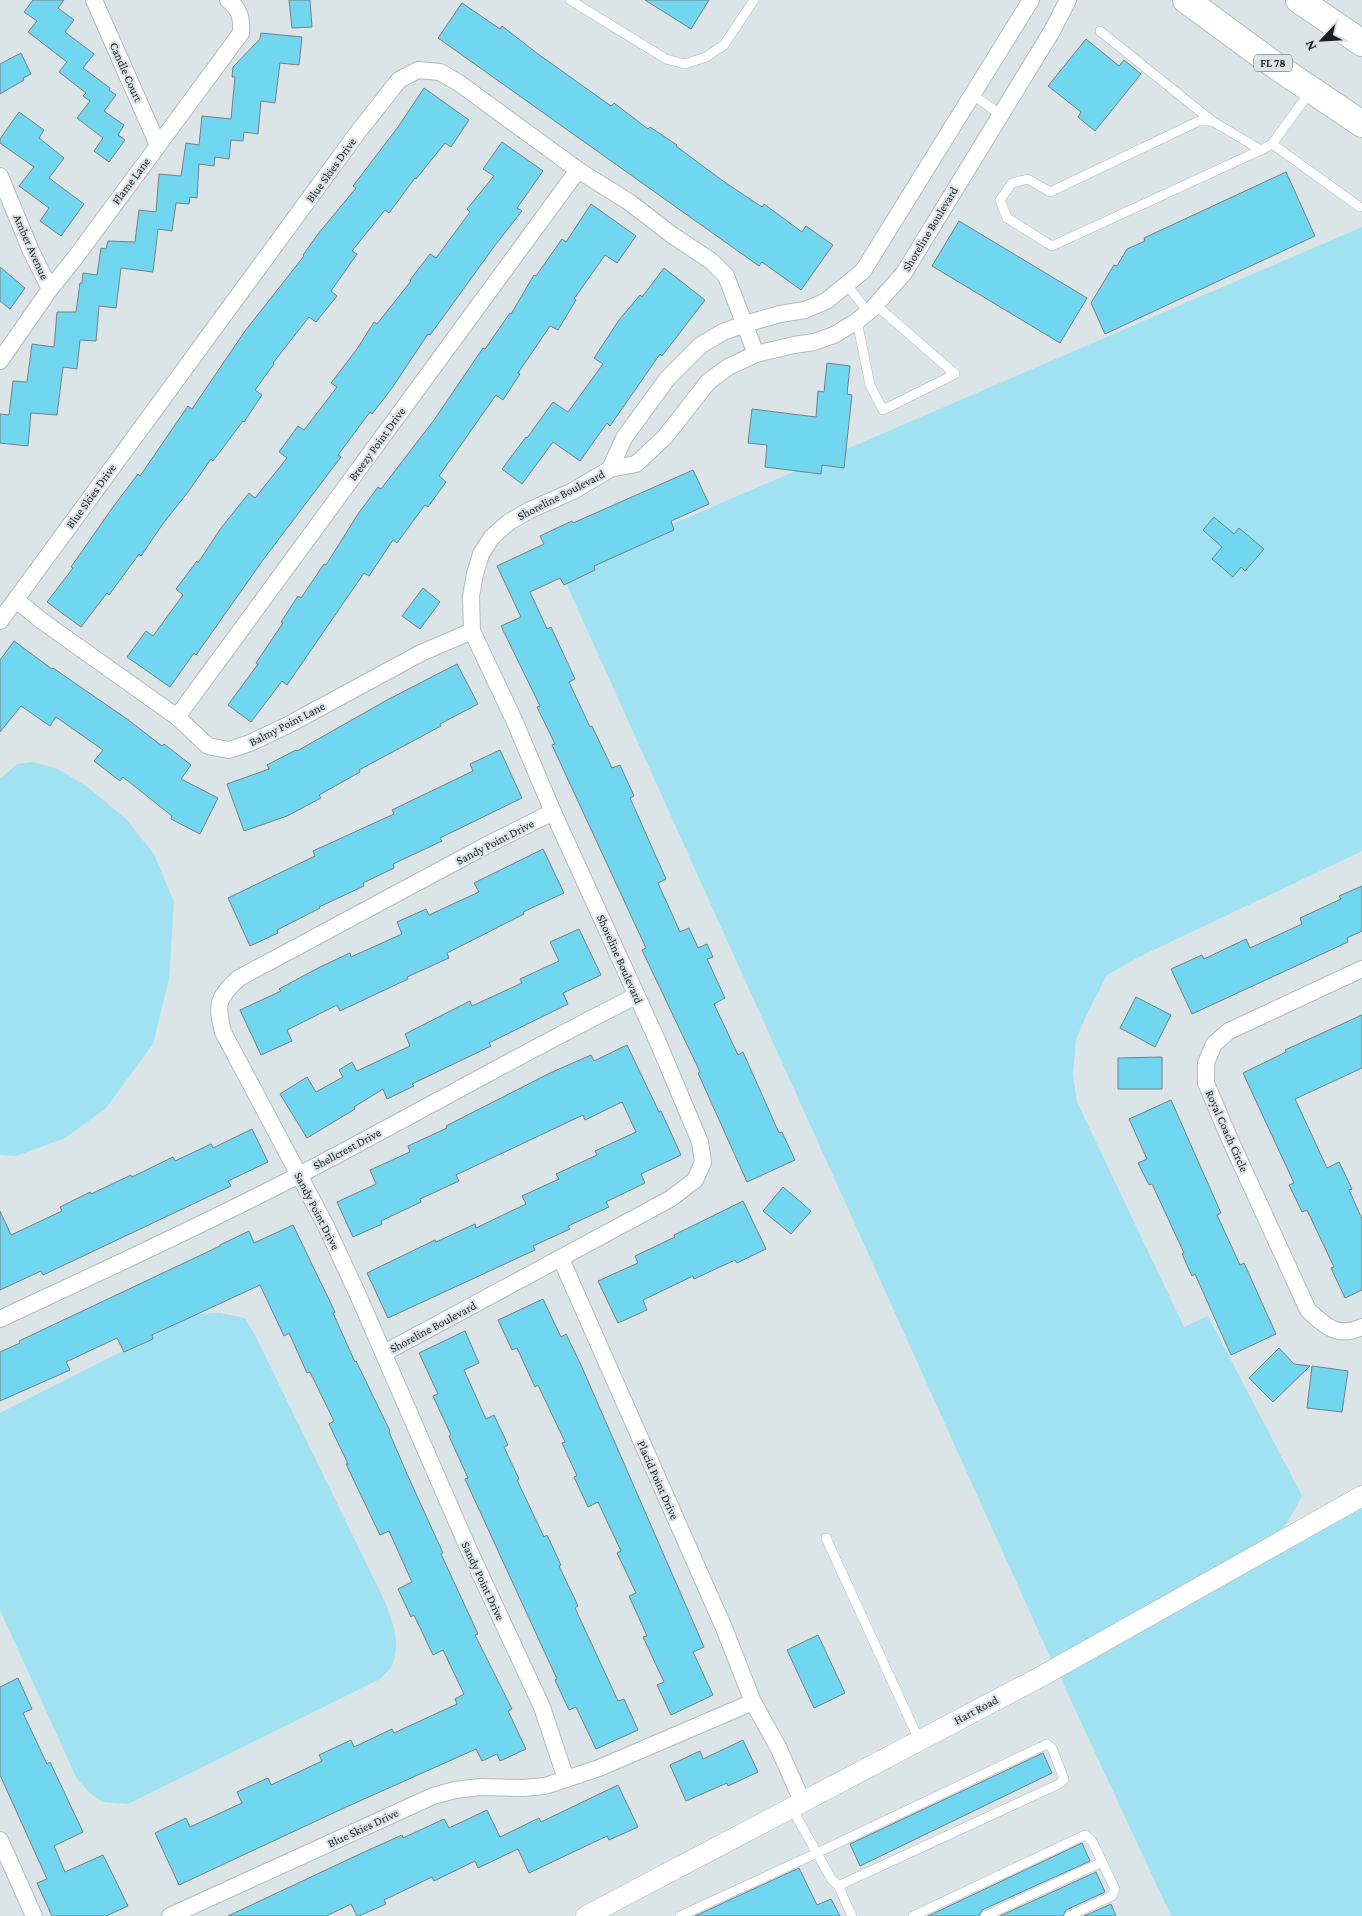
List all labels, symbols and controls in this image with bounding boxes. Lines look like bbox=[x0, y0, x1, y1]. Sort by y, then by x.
north arrow bbox=[1297, 15, 1347, 65]
text: N bbox=[1301, 37, 1319, 53]
street label: Candle Court bbox=[107, 40, 146, 105]
road number: FL 78 bbox=[1254, 54, 1292, 72]
street label: Blue Skies Drive bbox=[303, 135, 359, 205]
street label: Flame Lane bbox=[109, 155, 153, 207]
street label: Shoreline Boulevard bbox=[899, 184, 961, 274]
street label: Amber Avenue bbox=[10, 212, 52, 282]
street label: Breezy Point Drive bbox=[346, 404, 408, 484]
street label: Blue Skies Drive bbox=[63, 461, 119, 531]
street label: Shoreline Boulevard bbox=[515, 467, 608, 523]
street label: Balmy Point Lane bbox=[247, 699, 327, 749]
street label: Sandy Point Drive bbox=[454, 816, 536, 868]
street label: Shoreline Boulevard bbox=[594, 912, 646, 1006]
street label: Royal Coach Circle bbox=[1203, 1088, 1251, 1174]
street label: Shellcrest Drive bbox=[311, 1125, 383, 1173]
street label: Sandy Point Drive bbox=[291, 1170, 343, 1252]
street label: Shoreline Boulevard bbox=[387, 1298, 479, 1356]
street label: Placid Point Drive bbox=[634, 1438, 682, 1522]
street label: Sandy Point Drive bbox=[459, 1539, 507, 1623]
street label: Hart Road bbox=[951, 1692, 1001, 1728]
street label: Blue Skies Drive bbox=[325, 1806, 401, 1850]

